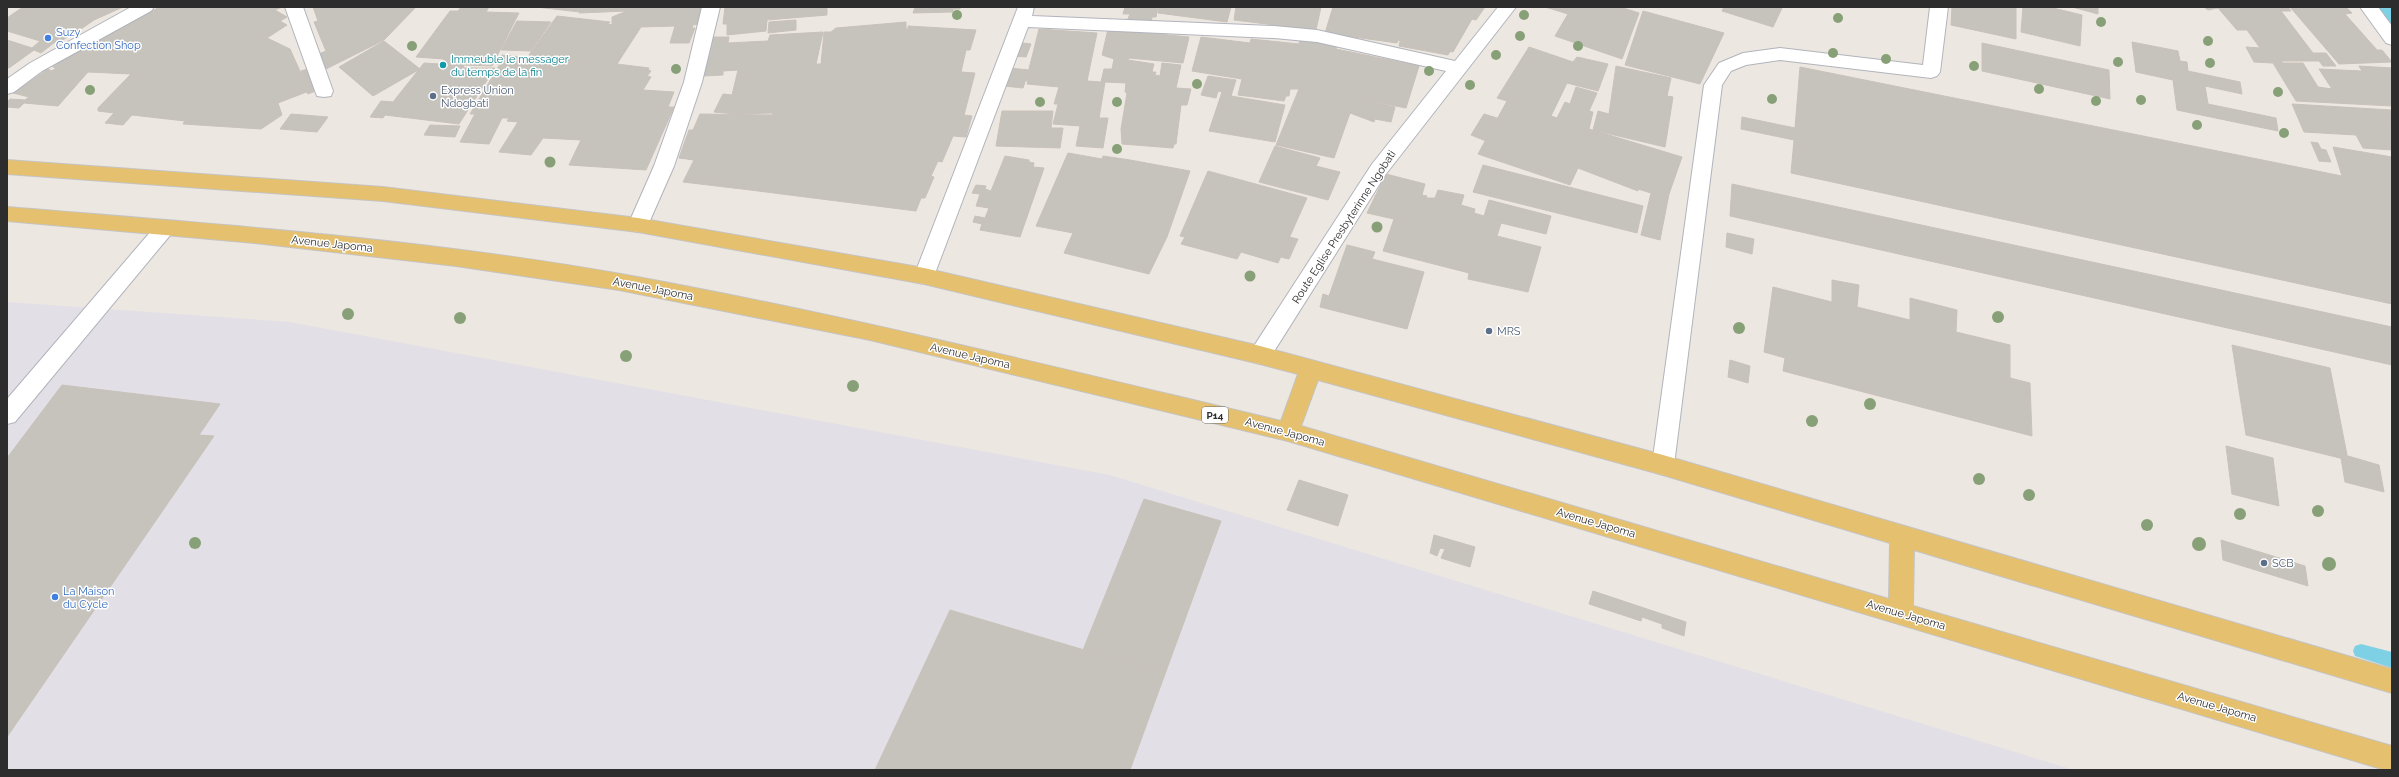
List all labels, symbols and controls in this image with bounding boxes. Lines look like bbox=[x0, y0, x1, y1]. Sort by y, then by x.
place label: Suzy Confection Shop bbox=[56, 26, 141, 52]
marker: Suzy Confection Shop bbox=[43, 33, 53, 43]
place label: Immeuble le messager du temps de la fin bbox=[451, 53, 569, 79]
marker: Immeuble le messager du temps de la fin bbox=[438, 60, 448, 70]
place label: Express Union Ndogbati bbox=[441, 84, 514, 110]
marker: Express Union Ndogbati bbox=[428, 91, 438, 101]
street label: Route Eglise Presbyterinne Ngobati bbox=[1290, 148, 1398, 306]
street label: Avenue Japoma bbox=[291, 233, 373, 255]
street label: Avenue Japoma bbox=[612, 275, 694, 303]
place label: MRS bbox=[1497, 325, 1521, 338]
marker: MRS bbox=[1484, 326, 1494, 336]
street label: Avenue Japoma bbox=[929, 340, 1011, 372]
road number: P14 bbox=[1202, 407, 1228, 423]
street label: Avenue Japoma bbox=[1244, 415, 1326, 449]
street label: Avenue Japoma bbox=[1555, 505, 1637, 541]
place label: SCB bbox=[2272, 557, 2294, 570]
marker: SCB bbox=[2259, 558, 2269, 568]
place label: La Maison du Cycle bbox=[63, 585, 114, 611]
marker: La Maison du Cycle bbox=[50, 592, 60, 602]
street label: Avenue Japoma bbox=[1865, 597, 1947, 633]
street label: Avenue Japoma bbox=[2176, 689, 2258, 725]

